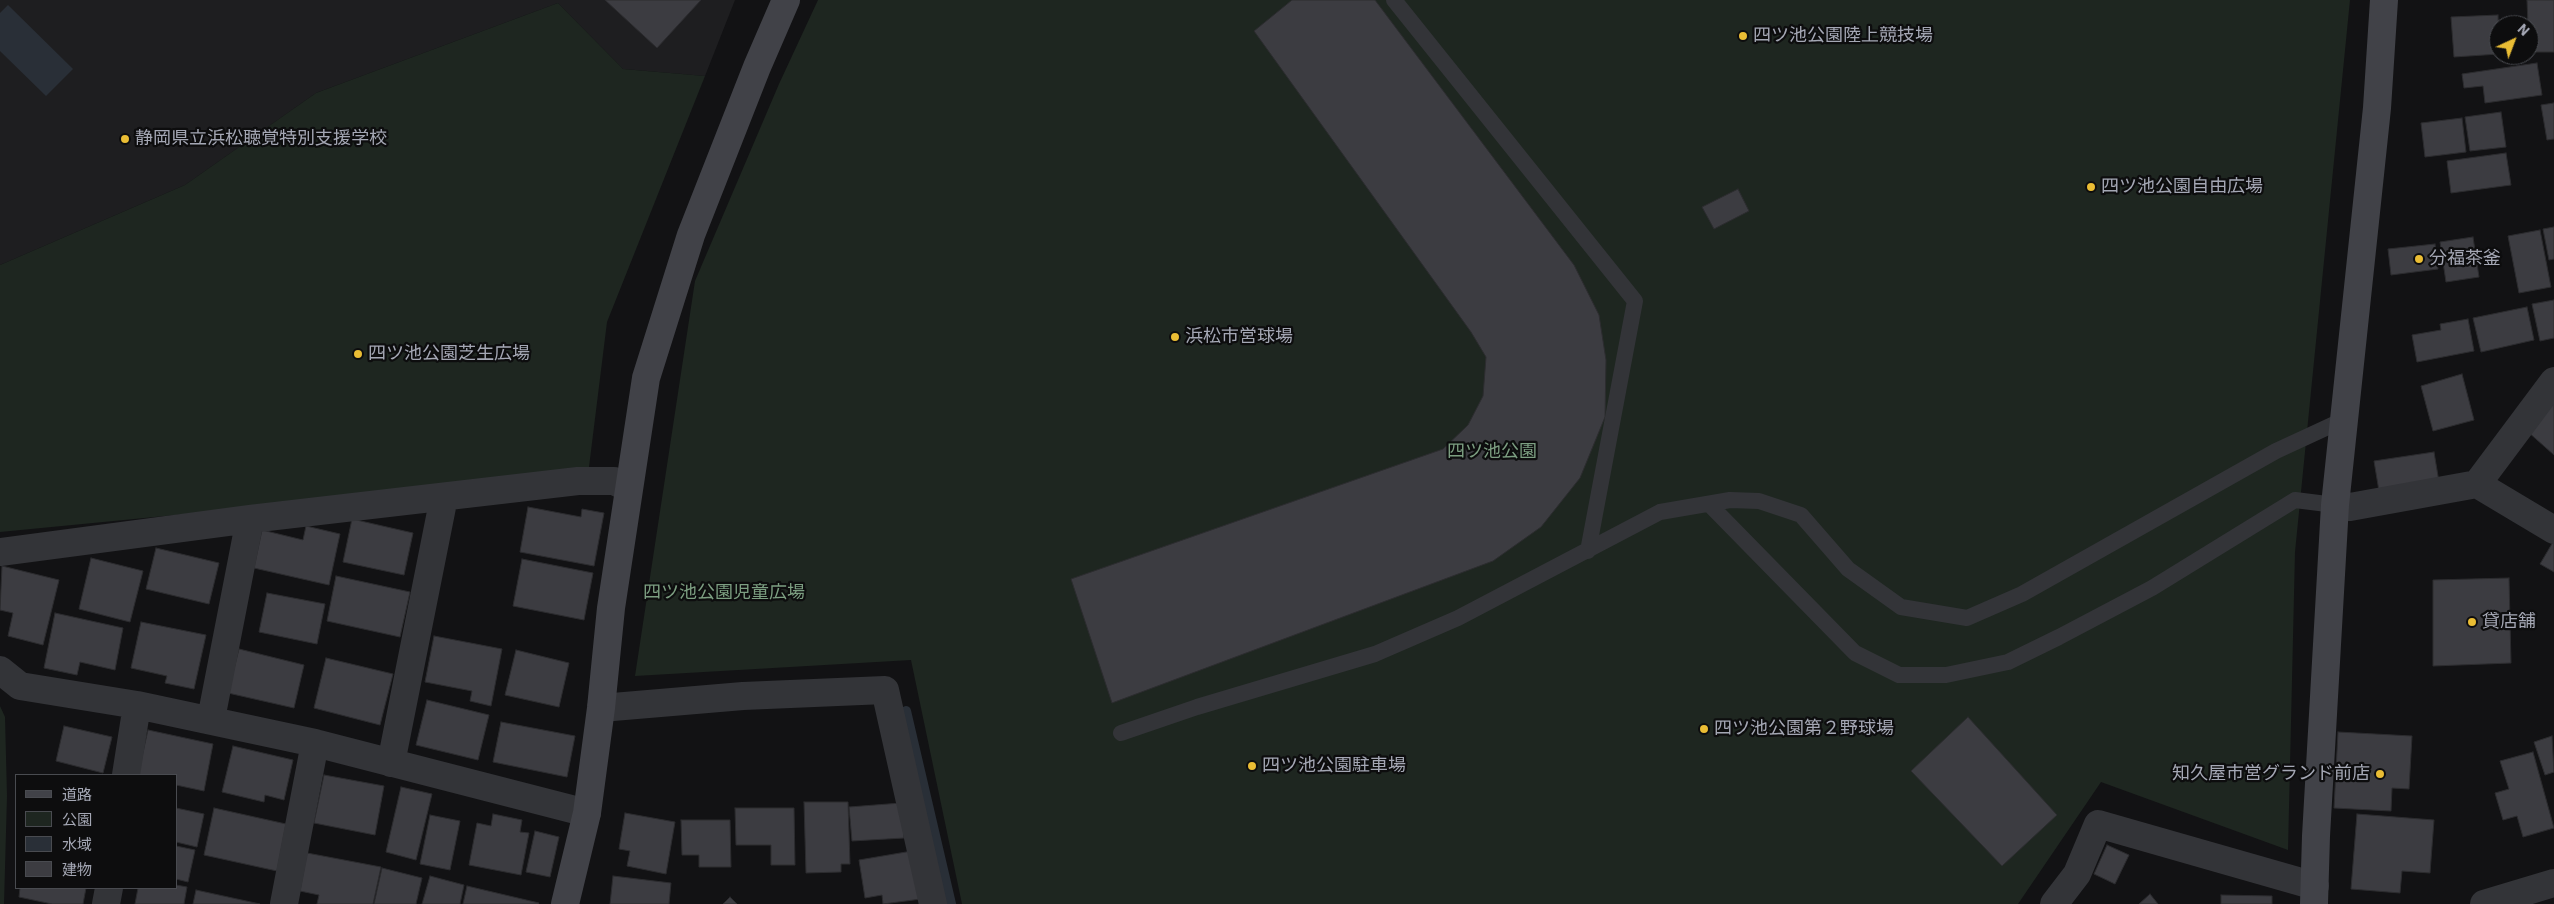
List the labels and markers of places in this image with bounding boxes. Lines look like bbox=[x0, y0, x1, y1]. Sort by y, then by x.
place label: 四ツ池公園陸上競技場 bbox=[1753, 25, 1933, 47]
marker: 四ツ池公園陸上競技場 bbox=[1737, 30, 1749, 42]
place label: 静岡県立浜松聴覚特別支援学校 bbox=[135, 128, 387, 150]
marker: 静岡県立浜松聴覚特別支援学校 bbox=[119, 133, 131, 145]
place label: 四ツ池公園自由広場 bbox=[2101, 176, 2263, 198]
marker: 四ツ池公園自由広場 bbox=[2085, 181, 2097, 193]
place label: 分福茶釜 bbox=[2429, 248, 2501, 270]
marker: 分福茶釜 bbox=[2413, 253, 2425, 265]
place label: 浜松市営球場 bbox=[1185, 326, 1293, 348]
marker: 浜松市営球場 bbox=[1169, 331, 1181, 343]
place label: 四ツ池公園芝生広場 bbox=[368, 343, 530, 365]
marker: 四ツ池公園芝生広場 bbox=[352, 348, 364, 360]
place label: 貸店舗 bbox=[2482, 611, 2536, 633]
marker: 貸店舗 bbox=[2466, 616, 2478, 628]
place label: 四ツ池公園第２野球場 bbox=[1714, 718, 1894, 740]
marker: 四ツ池公園第２野球場 bbox=[1698, 723, 1710, 735]
place label: 四ツ池公園駐車場 bbox=[1262, 755, 1406, 777]
marker: 四ツ池公園駐車場 bbox=[1246, 760, 1258, 772]
place label: 知久屋市営グランド前店 bbox=[2172, 763, 2370, 785]
marker: 知久屋市営グランド前店 bbox=[2374, 768, 2386, 780]

